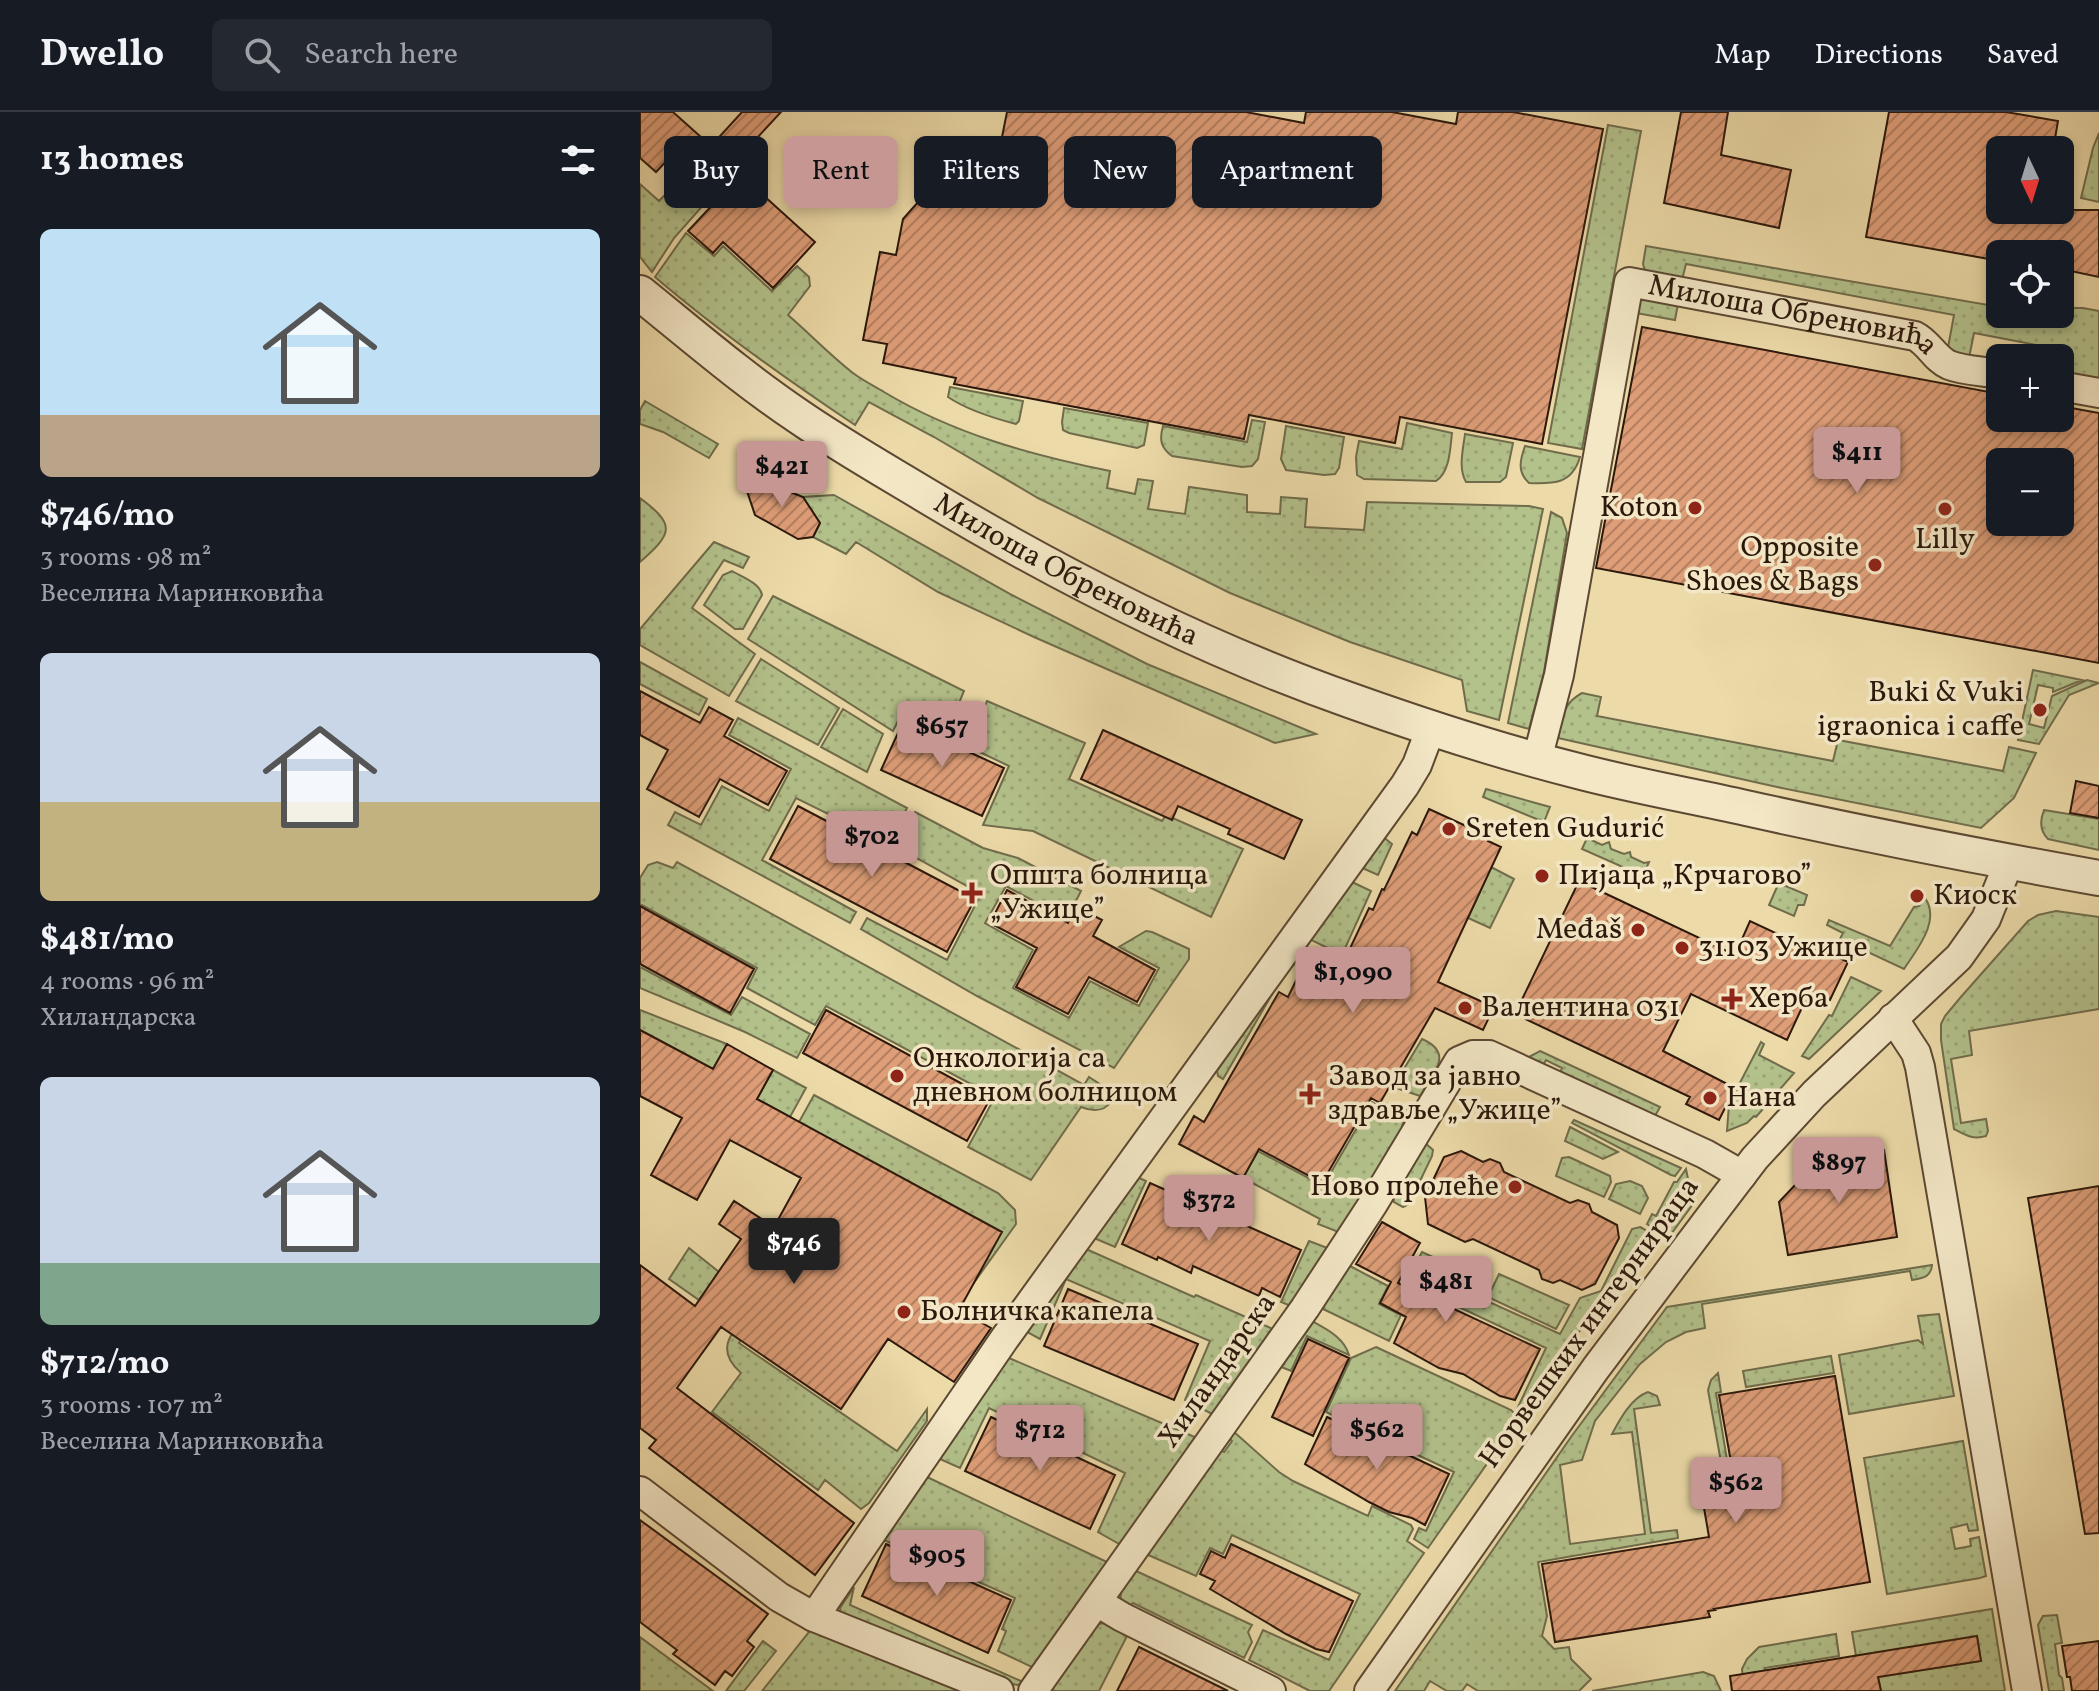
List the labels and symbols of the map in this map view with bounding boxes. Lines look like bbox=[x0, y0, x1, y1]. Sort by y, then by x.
north arrow bbox=[1986, 136, 2074, 224]
street label: Милоша Обреновића bbox=[1645, 265, 1948, 366]
pin: $411 bbox=[1810, 427, 1904, 495]
pin: $421 bbox=[735, 441, 829, 509]
street label: Милоша Обреновића bbox=[926, 483, 1205, 658]
place label: Koton bbox=[1600, 487, 1679, 529]
marker: Koton bbox=[1686, 499, 1704, 517]
marker: Lilly bbox=[1936, 500, 1954, 518]
place label: Lilly bbox=[1915, 519, 1975, 561]
place label: Opposite Shoes & Bags bbox=[1685, 527, 1859, 603]
marker: Opposite Shoes & Bags bbox=[1866, 556, 1884, 574]
place label: Buki & Vuki igraonica i caffe bbox=[1817, 672, 2024, 748]
pin: $657 bbox=[895, 701, 989, 769]
marker: Buki & Vuki igraonica i caffe bbox=[2031, 701, 2049, 719]
place label: Sreten Gudurić bbox=[1465, 808, 1664, 850]
pin: $702 bbox=[825, 811, 919, 879]
marker: Sreten Gudurić bbox=[1440, 820, 1458, 838]
place label: Општа болница „Ужице” bbox=[990, 855, 1208, 931]
place label: Пијаца „Крчагово” bbox=[1558, 855, 1812, 897]
marker: Пијаца „Крчагово” bbox=[1533, 867, 1551, 885]
place label: Киоск bbox=[1933, 875, 2017, 917]
marker: Општа болница „Ужице” bbox=[961, 882, 983, 904]
marker: Киоск bbox=[1908, 887, 1926, 905]
place label: Međaš bbox=[1536, 909, 1622, 951]
marker: Međaš bbox=[1629, 921, 1647, 939]
place label: 31103 Ужице bbox=[1698, 927, 1868, 969]
marker: 31103 Ужице bbox=[1673, 939, 1691, 957]
pin: $1,090 bbox=[1288, 947, 1418, 1015]
place label: Херба bbox=[1748, 978, 1829, 1020]
place label: Валентина 031 bbox=[1481, 987, 1680, 1029]
marker: Херба bbox=[1723, 990, 1741, 1008]
marker: Валентина 031 bbox=[1456, 999, 1474, 1017]
place label: Онкологија са дневном болницом bbox=[913, 1038, 1177, 1114]
place label: Завод за јавно здравље „Ужице” bbox=[1328, 1056, 1562, 1132]
marker: Онкологија са дневном болницом bbox=[888, 1067, 906, 1085]
place label: Нана bbox=[1726, 1077, 1797, 1119]
marker: Завод за јавно здравље „Ужице” bbox=[1299, 1083, 1321, 1105]
marker: Нана bbox=[1701, 1089, 1719, 1107]
pin: $897 bbox=[1792, 1137, 1886, 1205]
place label: Ново пролеће bbox=[1310, 1166, 1499, 1208]
street label: Норвешких интернираца bbox=[1470, 1169, 1710, 1477]
pin: $372 bbox=[1162, 1175, 1256, 1243]
marker: Ново пролеће bbox=[1506, 1178, 1524, 1196]
pin: $746 bbox=[747, 1218, 841, 1286]
pin: $481 bbox=[1399, 1256, 1493, 1324]
street label: Хиландарска bbox=[1149, 1285, 1287, 1457]
place label: Болничка капела bbox=[920, 1291, 1154, 1333]
marker: Болничка капела bbox=[895, 1303, 913, 1321]
pin: $562 bbox=[1330, 1404, 1424, 1472]
pin: $712 bbox=[993, 1405, 1087, 1473]
pin: $562 bbox=[1689, 1457, 1783, 1525]
pin: $905 bbox=[890, 1530, 984, 1598]

